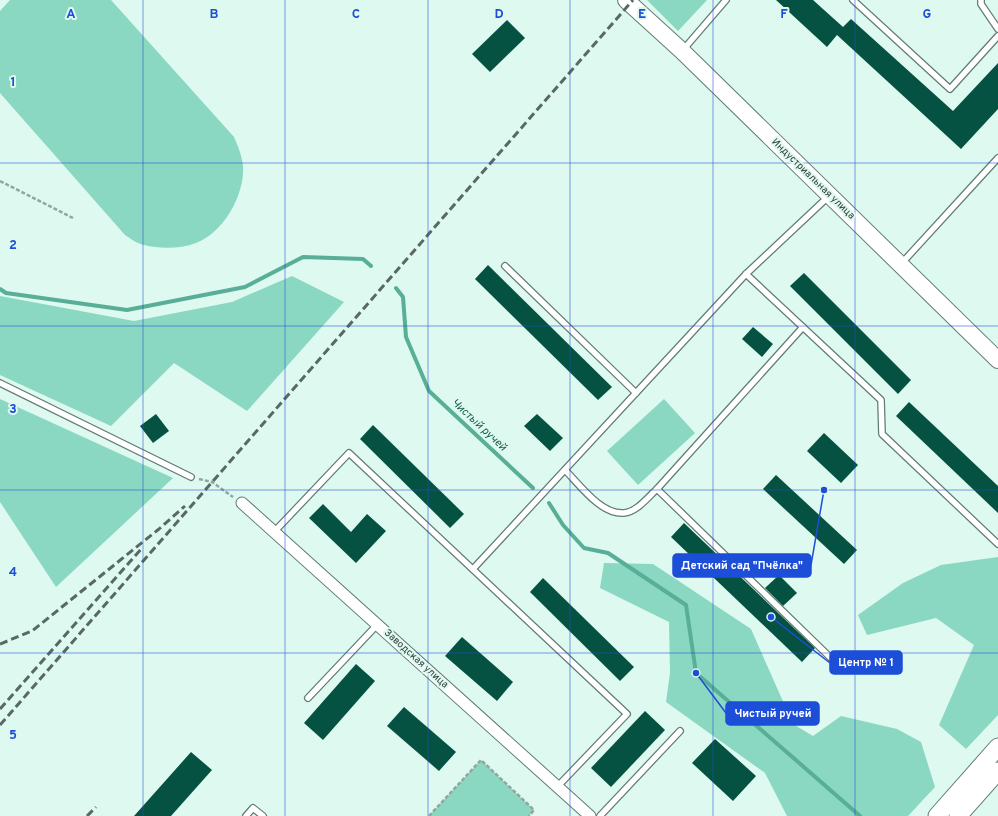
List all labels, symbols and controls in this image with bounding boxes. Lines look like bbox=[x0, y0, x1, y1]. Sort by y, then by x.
text: A bbox=[66, 7, 76, 23]
text: B bbox=[210, 7, 219, 23]
text: C bbox=[352, 7, 360, 23]
text: D bbox=[494, 7, 504, 23]
text: E bbox=[638, 7, 646, 23]
text: F bbox=[780, 7, 788, 23]
text: G bbox=[923, 7, 932, 23]
text: 1 bbox=[10, 75, 16, 91]
street label: Индустриальная улица bbox=[769, 136, 857, 222]
text: 2 bbox=[9, 238, 17, 254]
water label: Чистый ручей bbox=[448, 396, 510, 455]
text: 3 bbox=[9, 402, 17, 418]
callout: Детский сад "Пчёлка" bbox=[673, 554, 811, 577]
text: Детский сад "Пчёлка" bbox=[681, 559, 803, 573]
text: 4 bbox=[9, 565, 17, 581]
street label: Заводская улица bbox=[381, 627, 451, 691]
callout: Центр № 1 bbox=[830, 651, 902, 674]
text: Центр № 1 bbox=[838, 656, 894, 670]
callout: Чистый ручей bbox=[726, 702, 819, 725]
text: Чистый ручей bbox=[734, 707, 812, 721]
text: 5 bbox=[9, 728, 17, 744]

